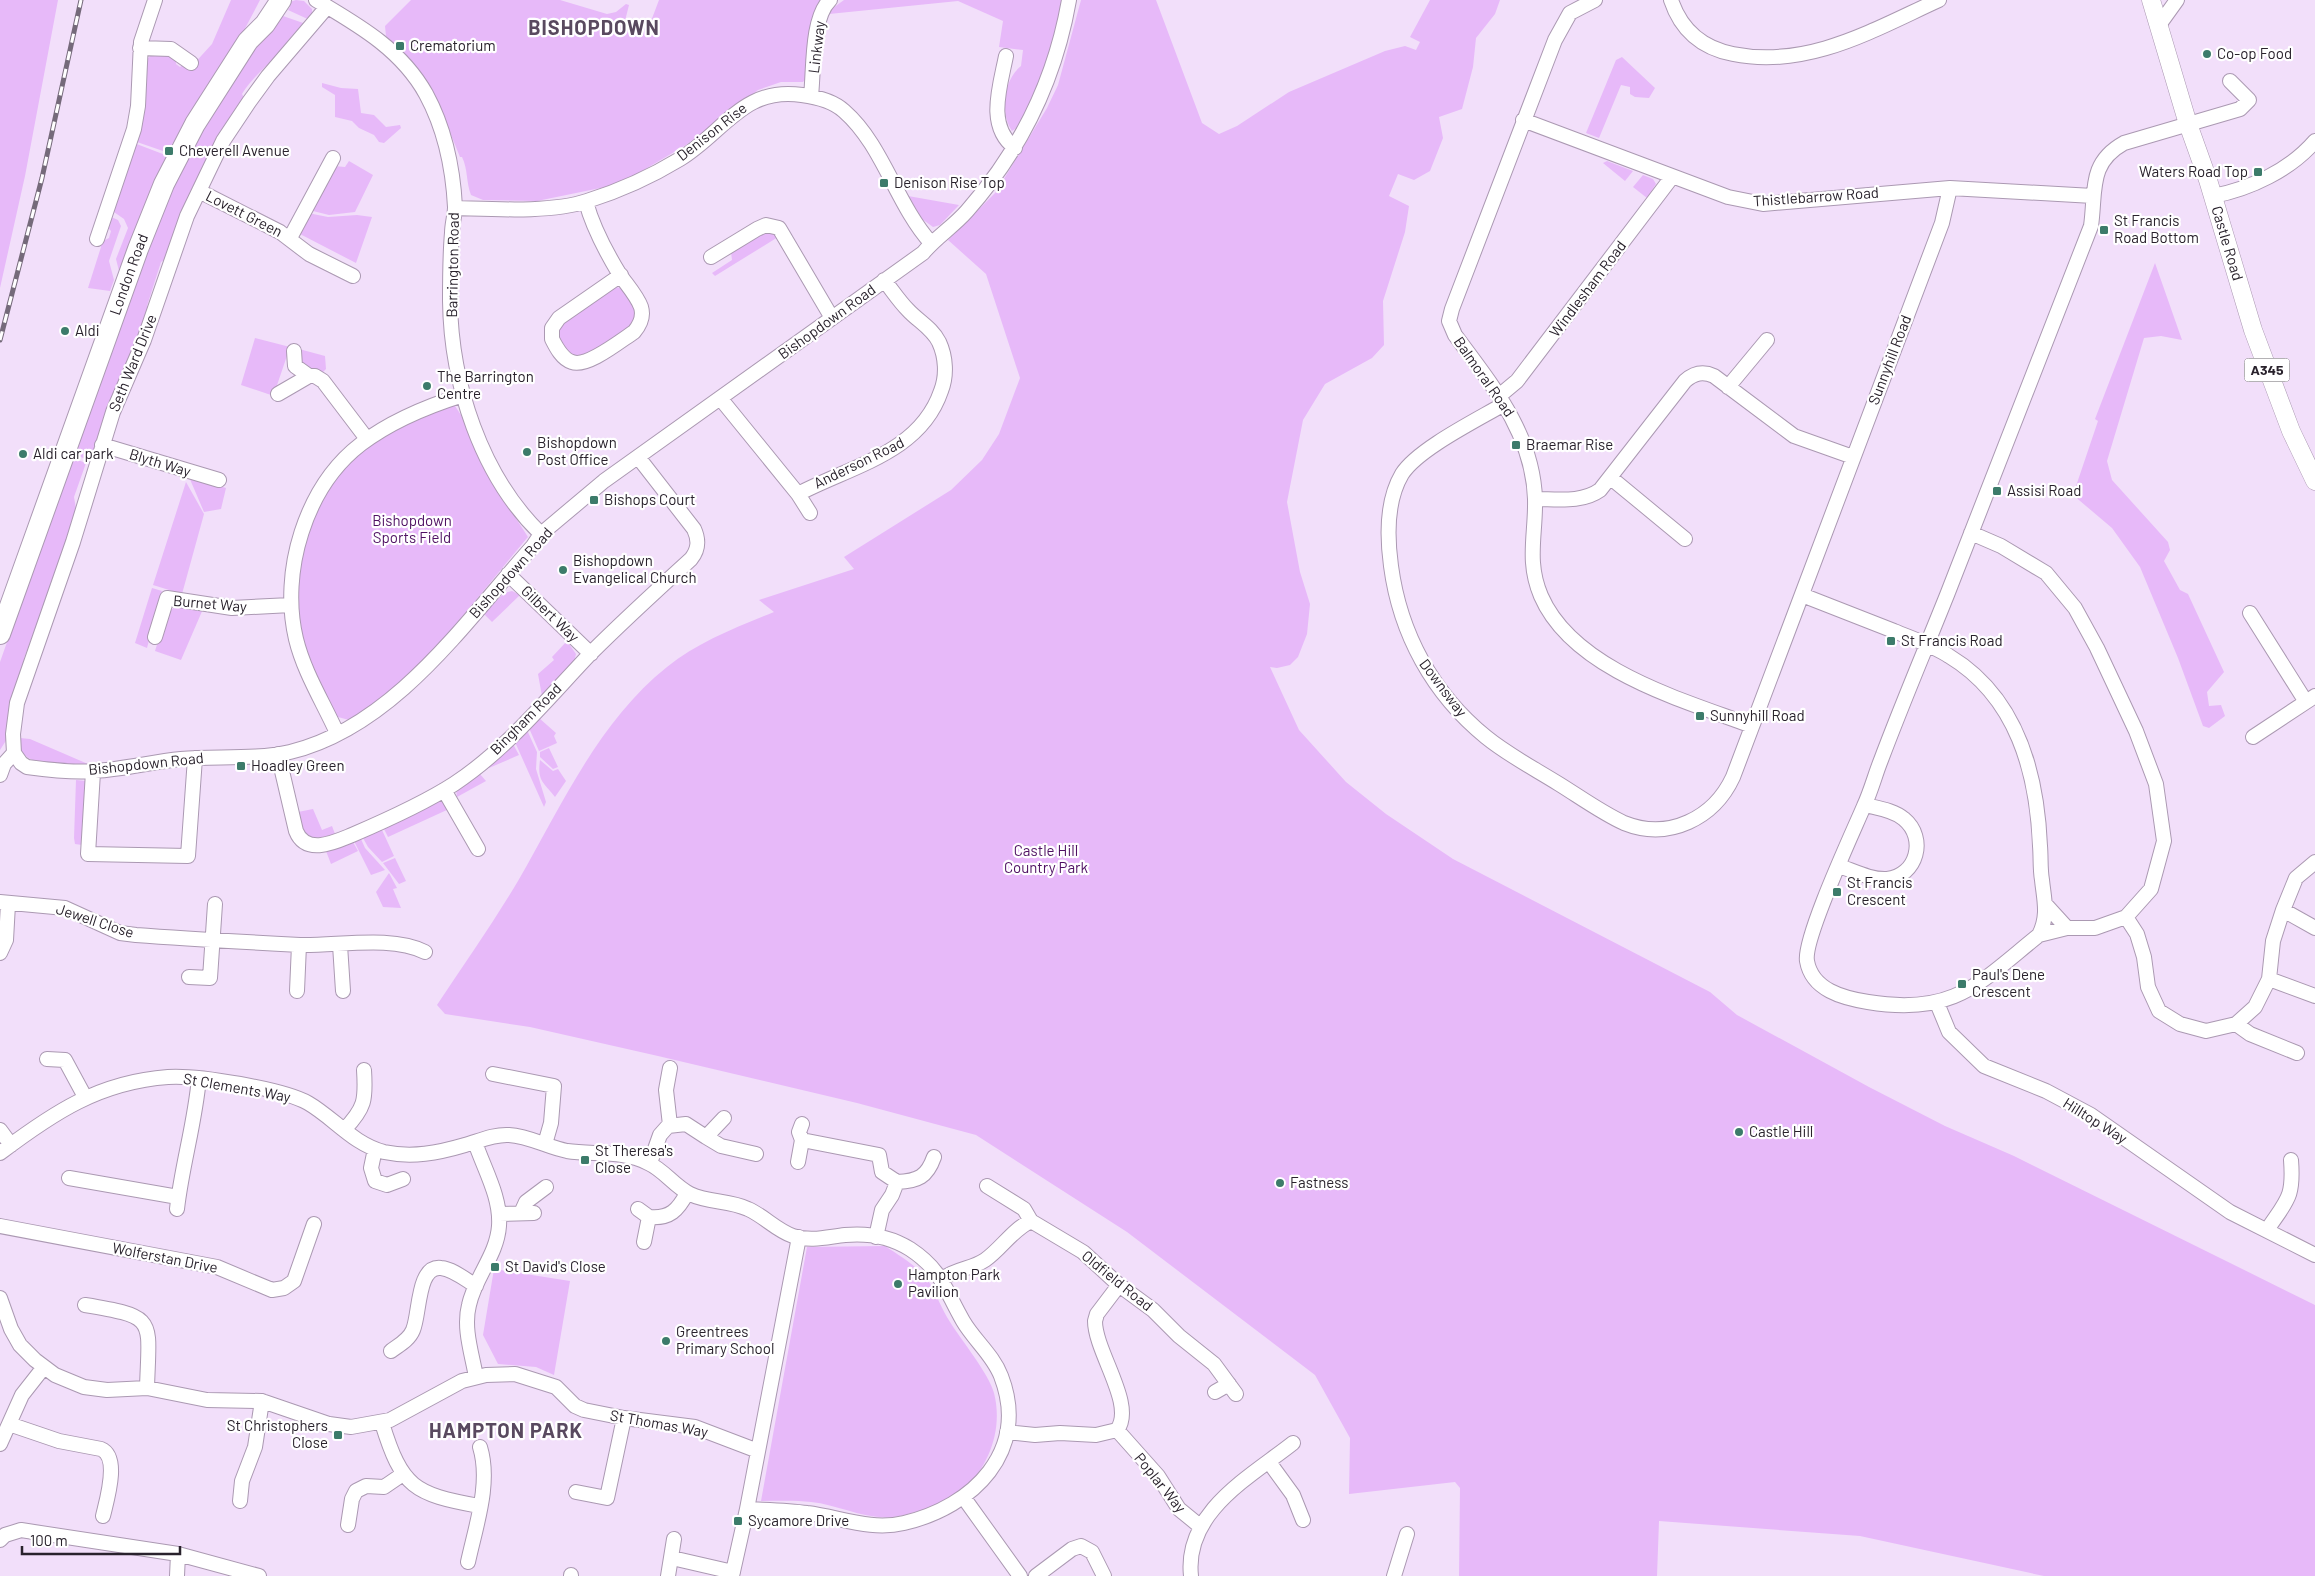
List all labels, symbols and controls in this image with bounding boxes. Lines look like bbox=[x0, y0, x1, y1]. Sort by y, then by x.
district label: BISHOPDOWN bbox=[528, 15, 660, 39]
street label: Linkway bbox=[804, 19, 828, 74]
place label: Crematorium bbox=[410, 36, 496, 54]
marker: Crematorium bbox=[394, 40, 406, 52]
place label: Co-op Food bbox=[2217, 44, 2292, 62]
marker: Co-op Food bbox=[2201, 48, 2213, 60]
street label: Denison Rise bbox=[673, 98, 750, 164]
place label: Cheverell Avenue bbox=[179, 141, 290, 159]
marker: Cheverell Avenue bbox=[163, 145, 175, 157]
place label: Waters Road Top bbox=[2139, 162, 2248, 180]
marker: Waters Road Top bbox=[2252, 166, 2264, 178]
place label: Denison Rise Top bbox=[894, 173, 1005, 191]
marker: Denison Rise Top bbox=[878, 177, 890, 189]
street label: Thistlebarrow Road bbox=[1752, 183, 1879, 209]
street label: Lovett Green bbox=[203, 186, 286, 240]
street label: Castle Road bbox=[2208, 204, 2248, 283]
place label: St Francis Road Bottom bbox=[2114, 211, 2199, 246]
street label: Barrington Road bbox=[442, 212, 462, 318]
marker: St Francis Road Bottom bbox=[2098, 224, 2110, 236]
street label: London Road bbox=[105, 231, 151, 317]
street label: Windlesham Road bbox=[1545, 237, 1629, 340]
street label: Bishopdown Road bbox=[774, 280, 879, 363]
street label: Seth Ward Drive bbox=[104, 311, 160, 414]
street label: Sunnyhill Road bbox=[1864, 312, 1914, 407]
place label: Aldi bbox=[75, 321, 100, 339]
marker: Aldi bbox=[59, 325, 71, 337]
street label: Balmoral Road bbox=[1451, 333, 1519, 420]
road number: A345 bbox=[2244, 358, 2290, 382]
place label: The Barrington Centre bbox=[437, 367, 534, 402]
marker: The Barrington Centre bbox=[421, 380, 433, 392]
street label: Anderson Road bbox=[810, 432, 907, 492]
place label: Bishopdown Post Office bbox=[537, 433, 617, 468]
place label: Braemar Rise bbox=[1526, 435, 1613, 453]
marker: Braemar Rise bbox=[1510, 439, 1522, 451]
place label: Aldi car park bbox=[33, 444, 114, 462]
street label: Blyth Way bbox=[127, 444, 193, 480]
marker: Bishopdown Post Office bbox=[521, 446, 533, 458]
marker: Aldi car park bbox=[17, 448, 29, 460]
place label: Assisi Road bbox=[2007, 481, 2081, 499]
marker: Assisi Road bbox=[1991, 485, 2003, 497]
place label: Bishops Court bbox=[604, 490, 696, 508]
marker: Bishops Court bbox=[588, 494, 600, 506]
park label: Bishopdown Sports Field bbox=[372, 511, 452, 546]
street label: Bishopdown Road bbox=[465, 523, 556, 621]
place label: Bishopdown Evangelical Church bbox=[573, 551, 697, 586]
marker: Bishopdown Evangelical Church bbox=[557, 564, 569, 576]
street label: Gilbert Way bbox=[518, 581, 583, 645]
street label: Burnet Way bbox=[172, 591, 248, 615]
place label: St Francis Road bbox=[1901, 631, 2003, 649]
marker: St Francis Road bbox=[1885, 635, 1897, 647]
street label: Downsway bbox=[1416, 655, 1471, 720]
street label: Bingham Road bbox=[486, 679, 565, 758]
place label: Sunnyhill Road bbox=[1710, 706, 1805, 724]
marker: Sunnyhill Road bbox=[1694, 710, 1706, 722]
street label: Bishopdown Road bbox=[87, 748, 204, 778]
place label: Hoadley Green bbox=[251, 756, 345, 774]
marker: Hoadley Green bbox=[235, 760, 247, 772]
park label: Castle Hill Country Park bbox=[1004, 841, 1089, 876]
place label: St Francis Crescent bbox=[1847, 873, 1912, 908]
marker: St Francis Crescent bbox=[1831, 886, 1843, 898]
street label: Jewell Close bbox=[54, 899, 137, 941]
place label: Paul's Dene Crescent bbox=[1972, 965, 2045, 1000]
marker: Paul's Dene Crescent bbox=[1956, 978, 1968, 990]
street label: St Clements Way bbox=[182, 1069, 292, 1105]
street label: Hilltop Way bbox=[2060, 1093, 2131, 1147]
place label: Castle Hill bbox=[1749, 1122, 1813, 1140]
marker: Castle Hill bbox=[1733, 1126, 1745, 1138]
place label: St Theresa's Close bbox=[595, 1141, 673, 1176]
marker: St Theresa's Close bbox=[579, 1154, 591, 1166]
place label: Fastness bbox=[1290, 1173, 1348, 1191]
marker: Fastness bbox=[1274, 1177, 1286, 1189]
street label: Wolferstan Drive bbox=[111, 1238, 219, 1276]
street label: Oldfield Road bbox=[1079, 1246, 1157, 1314]
place label: St David's Close bbox=[505, 1257, 606, 1275]
marker: St David's Close bbox=[489, 1261, 501, 1273]
place label: Hampton Park Pavilion bbox=[908, 1265, 1001, 1300]
marker: Hampton Park Pavilion bbox=[892, 1278, 904, 1290]
place label: Greentrees Primary School bbox=[676, 1322, 774, 1357]
marker: Greentrees Primary School bbox=[660, 1335, 672, 1347]
street label: St Thomas Way bbox=[609, 1406, 710, 1441]
place label: St Christophers Close bbox=[227, 1416, 328, 1451]
district label: HAMPTON PARK bbox=[429, 1418, 583, 1442]
marker: St Christophers Close bbox=[332, 1429, 344, 1441]
street label: Poplar Way bbox=[1131, 1449, 1190, 1516]
place label: Sycamore Drive bbox=[748, 1511, 849, 1529]
marker: Sycamore Drive bbox=[732, 1515, 744, 1527]
scale bar bbox=[22, 1524, 180, 1556]
text: 100 m bbox=[30, 1531, 68, 1549]

